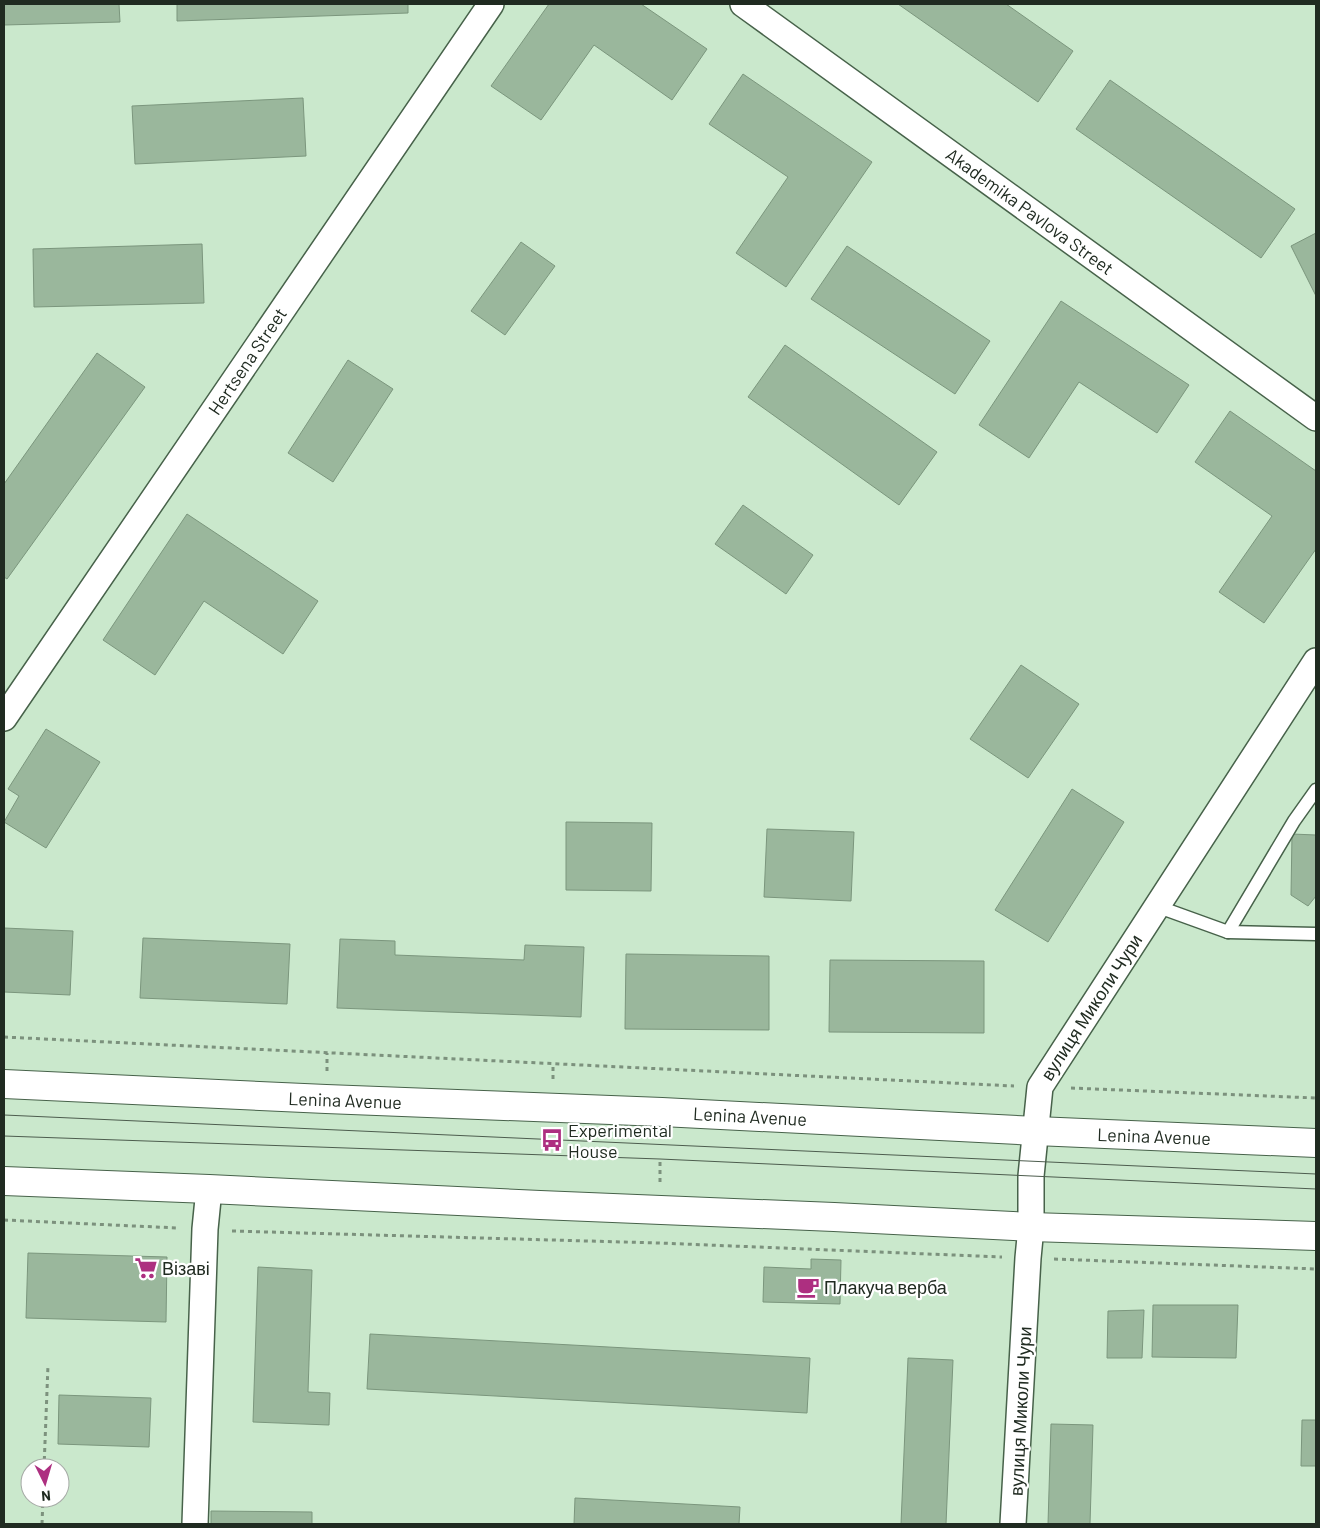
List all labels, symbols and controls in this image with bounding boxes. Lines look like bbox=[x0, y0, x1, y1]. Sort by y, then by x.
street label: Akademika Pavlova Street bbox=[942, 143, 1118, 279]
street label: Hertsena Street bbox=[203, 303, 291, 419]
street label: вулиця Миколи Чури bbox=[1036, 930, 1146, 1084]
street label: Lenina Avenue bbox=[288, 1087, 402, 1113]
street label: Lenina Avenue bbox=[693, 1102, 807, 1130]
place label: Experimental House bbox=[568, 1119, 672, 1162]
street label: Lenina Avenue bbox=[1097, 1123, 1211, 1149]
bus stop icon: Experimental House bbox=[539, 1127, 565, 1153]
supermarket icon: Візаві bbox=[133, 1255, 159, 1281]
place label: Візаві bbox=[162, 1257, 210, 1279]
cafe icon: Плакуча верба bbox=[795, 1274, 821, 1300]
place label: Плакуча верба bbox=[824, 1276, 948, 1298]
street label: вулиця Миколи Чури bbox=[1005, 1326, 1035, 1496]
north arrow bbox=[20, 1458, 70, 1508]
text: N bbox=[41, 1488, 52, 1505]

